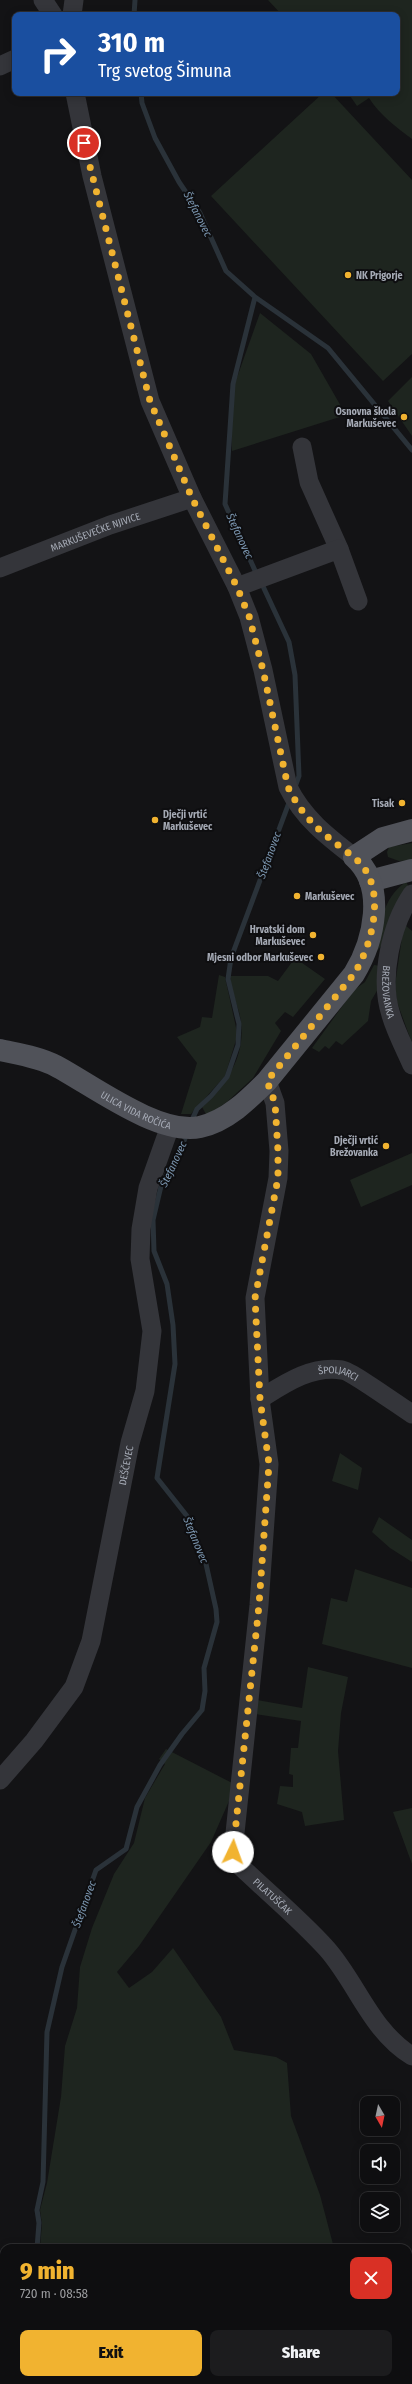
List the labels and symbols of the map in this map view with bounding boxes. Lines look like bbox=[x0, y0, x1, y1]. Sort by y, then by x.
pin bbox=[67, 126, 101, 160]
water label: Štefanovec bbox=[180, 188, 215, 239]
marker: NK Prigorje bbox=[343, 270, 353, 280]
place label: NK Prigorje bbox=[356, 270, 403, 282]
place label: Osnovna škola Markuševec bbox=[336, 405, 397, 430]
marker: Osnovna škola Markuševec bbox=[399, 412, 409, 422]
street label: MARKUŠEVEČKE NJIVICE bbox=[49, 510, 142, 555]
water label: Štefanovec bbox=[223, 510, 257, 561]
place label: Tisak bbox=[372, 798, 395, 810]
marker: Tisak bbox=[397, 798, 407, 808]
place label: Dječji vrtić Markuševec bbox=[163, 808, 213, 833]
marker: Dječji vrtić Markuševec bbox=[150, 815, 160, 825]
water label: Štefanovec bbox=[254, 829, 284, 881]
place label: Markuševec bbox=[305, 890, 355, 903]
marker: Markuševec bbox=[292, 891, 302, 901]
place label: Hrvatski dom Markuševec bbox=[250, 924, 306, 948]
marker: Hrvatski dom Markuševec bbox=[308, 930, 318, 940]
place label: Mjesni odbor Markuševec bbox=[207, 951, 314, 964]
marker: Mjesni odbor Markuševec bbox=[316, 952, 326, 962]
street label: BREŽOVANKA bbox=[379, 965, 397, 1021]
street label: ULICA VIDA ROČIĆA bbox=[98, 1089, 173, 1132]
place label: Dječji vrtić Brežovanka bbox=[330, 1134, 379, 1159]
water label: Štefanovec bbox=[156, 1139, 190, 1190]
marker: Dječji vrtić Brežovanka bbox=[381, 1141, 391, 1151]
street label: ŠPOLJARCI bbox=[317, 1363, 360, 1384]
street label: DEŠČEVEC bbox=[117, 1445, 136, 1486]
water label: Štefanovec bbox=[180, 1514, 212, 1566]
position arrow bbox=[212, 1831, 254, 1873]
street label: PILATUŠČAK bbox=[250, 1876, 295, 1918]
water label: Štefanovec bbox=[69, 1878, 99, 1930]
north arrow bbox=[360, 2096, 400, 2136]

